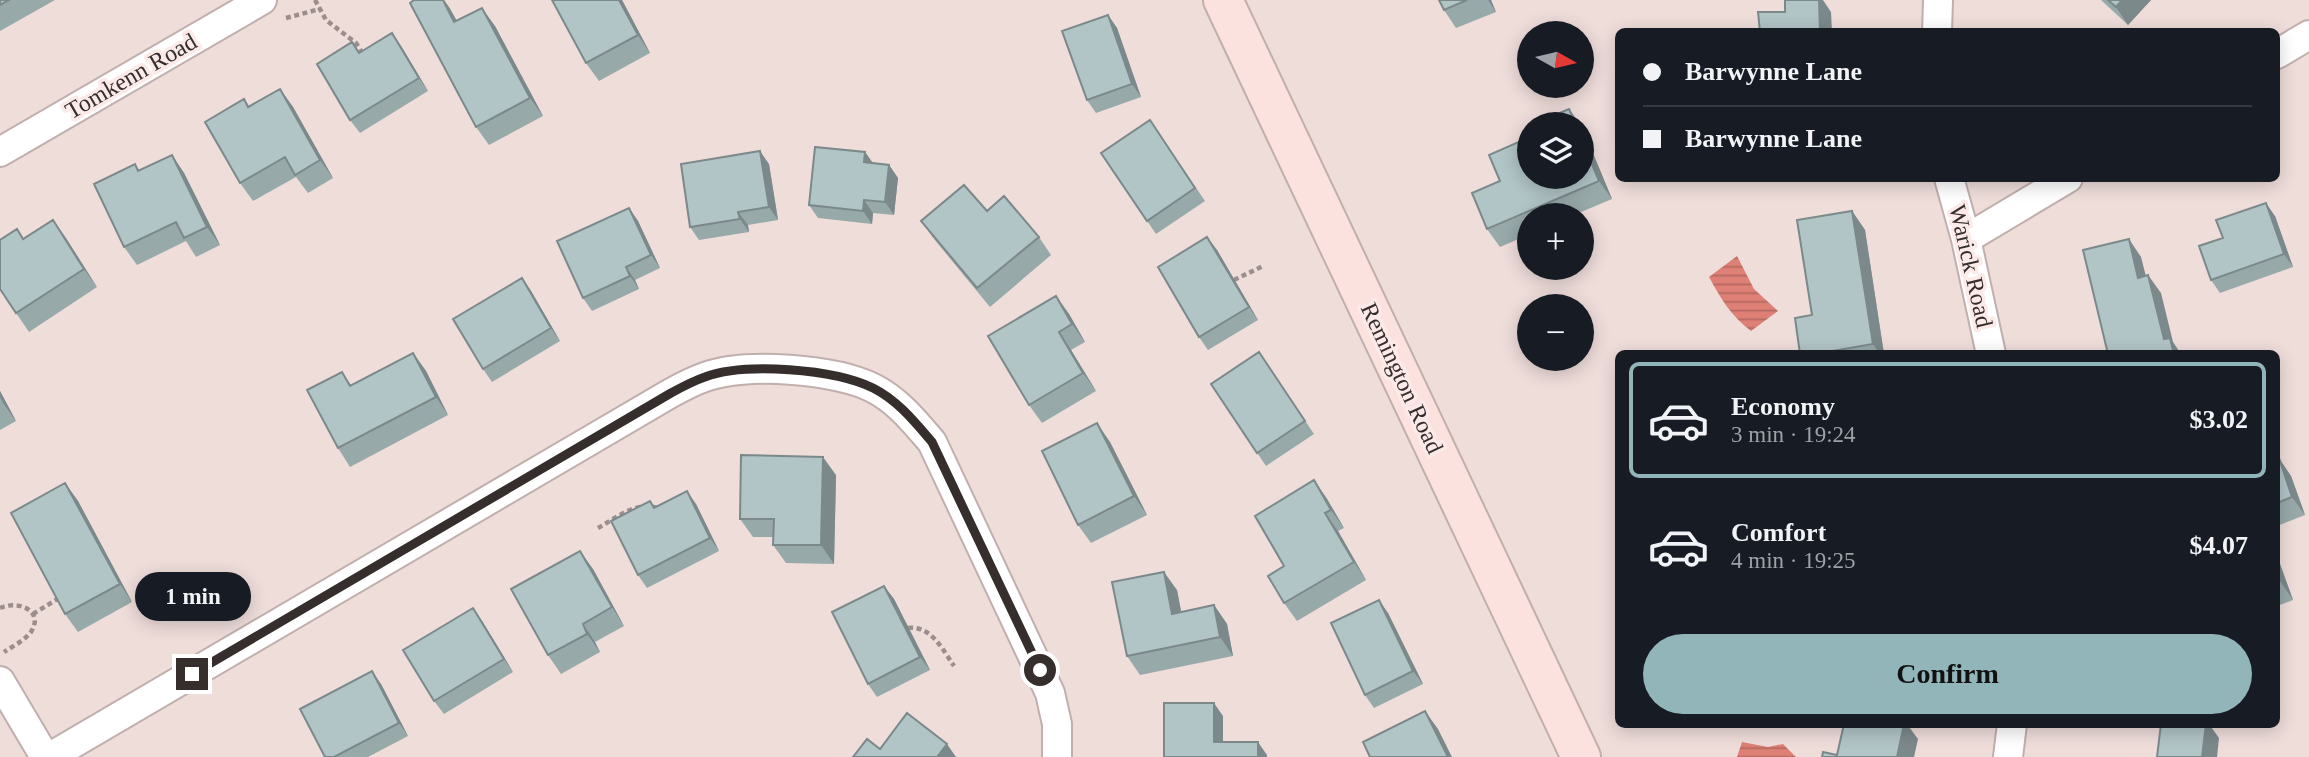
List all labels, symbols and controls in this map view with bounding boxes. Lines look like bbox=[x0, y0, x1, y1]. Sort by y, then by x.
north arrow bbox=[1517, 21, 1594, 98]
map controls bbox=[1517, 21, 1594, 371]
street label: Tomkenn Road bbox=[61, 28, 201, 124]
text: Barwynne Lane bbox=[1685, 57, 1862, 86]
button: layers bbox=[1517, 112, 1594, 189]
text: Barwynne Lane bbox=[1685, 124, 1862, 153]
street label: Warick Road bbox=[1944, 202, 1998, 330]
button: + bbox=[1517, 203, 1594, 280]
button: − bbox=[1517, 294, 1594, 371]
street label: Remington Road bbox=[1356, 298, 1448, 458]
icon: car bbox=[1647, 389, 1710, 452]
text: Economy bbox=[1731, 392, 1835, 421]
text: $3.02 bbox=[2190, 405, 2248, 434]
text: 3 min · 19:24 bbox=[1731, 422, 1856, 447]
icon: car bbox=[1647, 515, 1710, 578]
text: Comfort bbox=[1731, 518, 1826, 547]
text: $4.07 bbox=[2190, 531, 2248, 560]
text: 4 min · 19:25 bbox=[1731, 548, 1856, 573]
callout: 1 min bbox=[134, 572, 250, 622]
text: 1 min bbox=[165, 584, 221, 609]
button: Confirm bbox=[1643, 634, 2252, 714]
route start bbox=[1024, 654, 1056, 686]
route end bbox=[176, 658, 208, 690]

